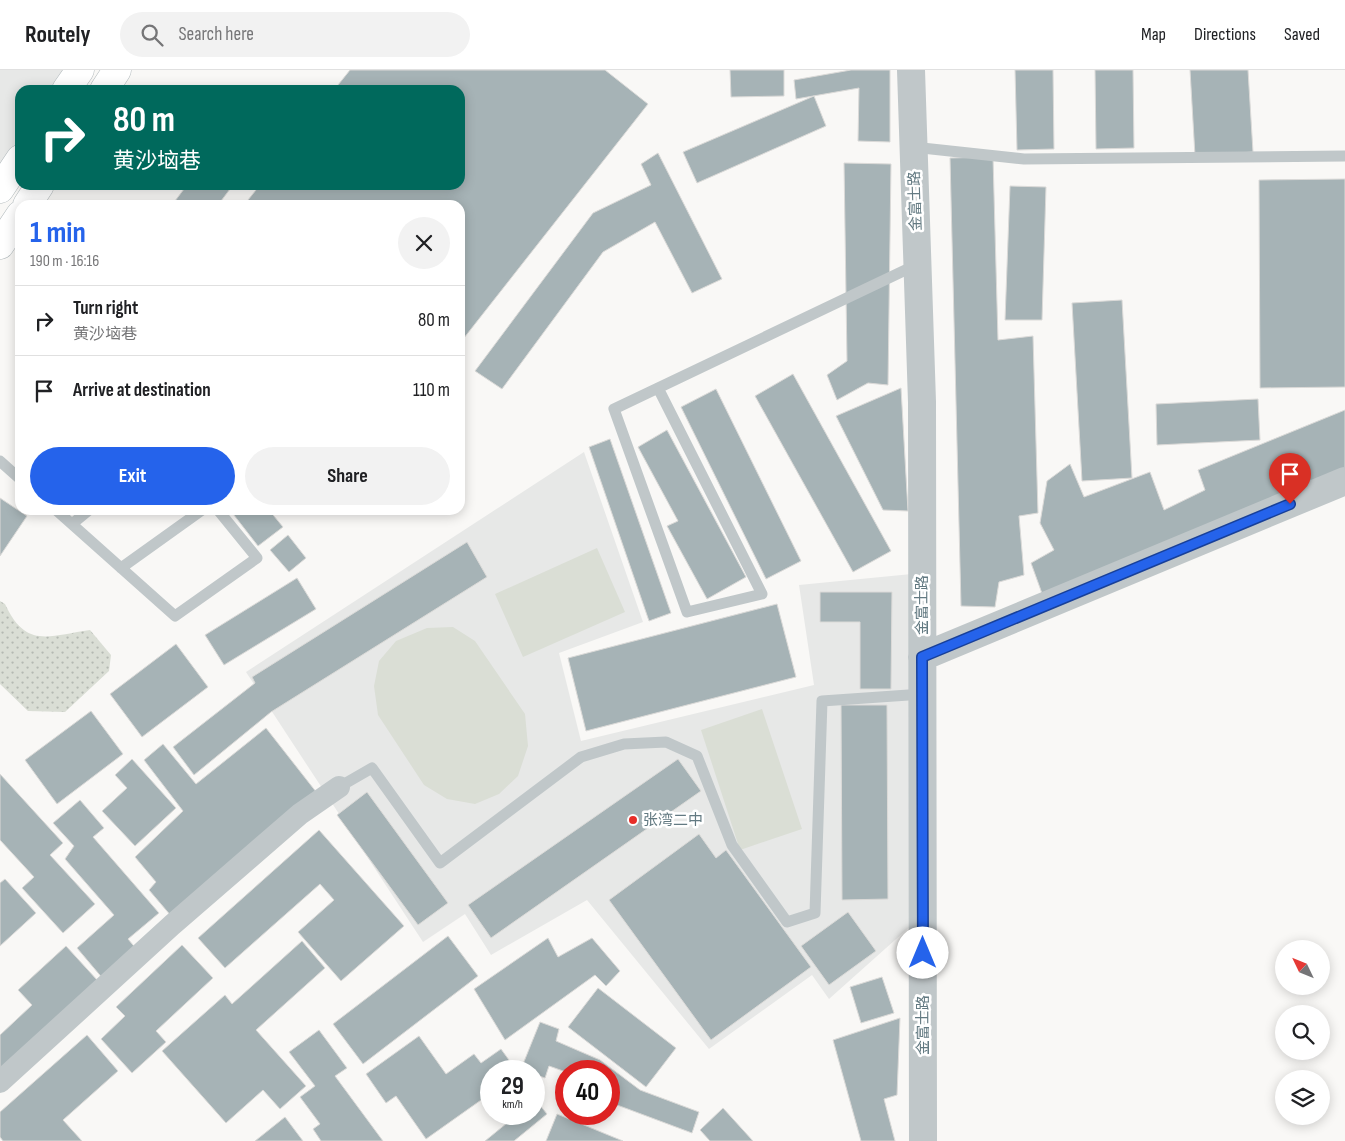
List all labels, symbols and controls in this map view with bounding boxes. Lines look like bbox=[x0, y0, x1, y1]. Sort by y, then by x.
search box bbox=[120, 12, 470, 57]
text: Routely bbox=[25, 20, 90, 49]
icon: search bbox=[138, 21, 166, 49]
text: Search here bbox=[178, 23, 254, 46]
text: Map bbox=[1141, 24, 1166, 45]
text: Directions bbox=[1194, 24, 1256, 45]
text: Saved bbox=[1284, 24, 1320, 45]
text: 80 m bbox=[113, 99, 175, 142]
icon: right bbox=[30, 105, 95, 170]
text: 黄沙垴巷 bbox=[113, 148, 201, 175]
street label: 金富士路 bbox=[905, 171, 926, 231]
text: 1 min bbox=[30, 215, 86, 251]
button: close bbox=[398, 217, 450, 269]
text: 190 m · 16:16 bbox=[30, 252, 99, 271]
text: Turn right bbox=[73, 297, 138, 320]
icon: right bbox=[30, 307, 58, 335]
text: 80 m bbox=[418, 309, 450, 332]
text: 黄沙垴巷 bbox=[73, 325, 137, 344]
icon: arrive bbox=[30, 377, 58, 405]
text: Arrive at destination bbox=[73, 379, 211, 402]
text: 110 m bbox=[413, 379, 450, 402]
button: Exit bbox=[30, 447, 235, 505]
button: Share bbox=[245, 447, 450, 505]
pin bbox=[1269, 453, 1311, 504]
icon: arrive bbox=[1276, 460, 1304, 488]
street label: 金富士路 bbox=[913, 575, 932, 635]
place label: 张湾二中 bbox=[643, 811, 703, 830]
marker: 张湾二中 bbox=[627, 814, 639, 826]
position arrow bbox=[896, 926, 948, 978]
north arrow bbox=[1275, 940, 1330, 995]
map controls bbox=[1275, 940, 1330, 1125]
street label: 金富士路 bbox=[914, 995, 933, 1055]
button: search bbox=[1275, 1005, 1330, 1060]
speed limit sign: 40 bbox=[555, 1060, 620, 1125]
button: layers bbox=[1275, 1070, 1330, 1125]
text: 29 bbox=[501, 1071, 524, 1102]
text: km/h bbox=[502, 1097, 523, 1112]

